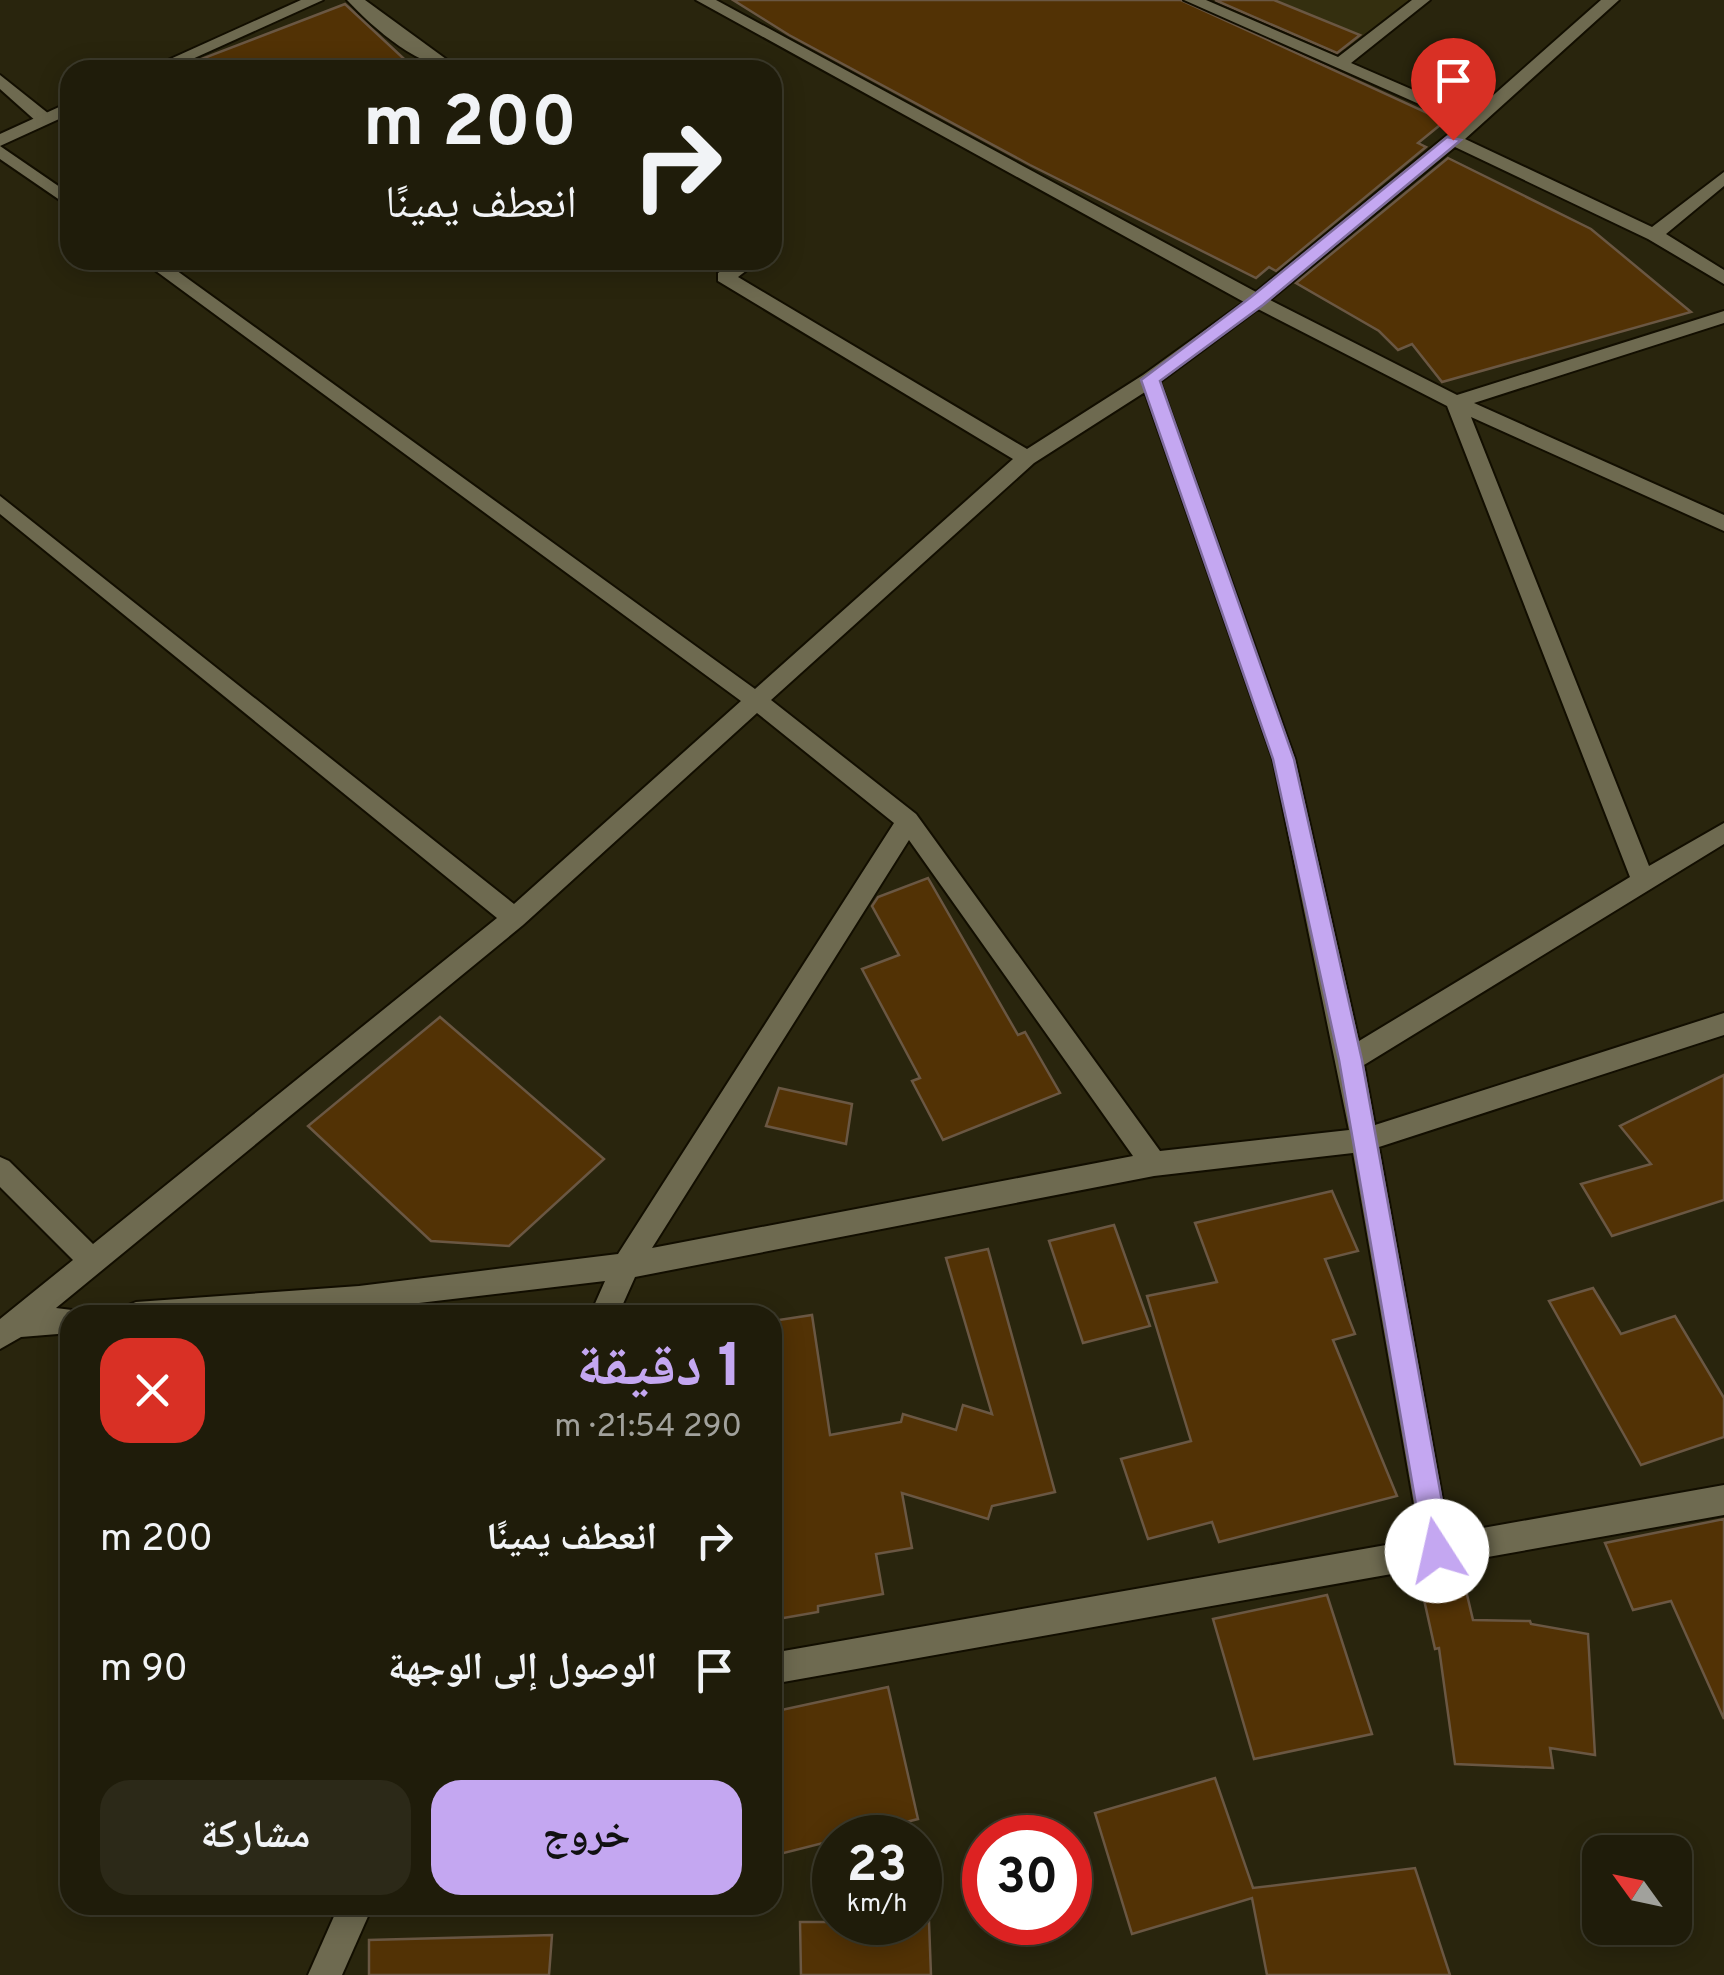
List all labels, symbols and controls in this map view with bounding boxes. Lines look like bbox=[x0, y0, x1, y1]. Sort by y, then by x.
pin bbox=[1411, 38, 1496, 141]
icon: arrive bbox=[1426, 53, 1481, 108]
text: 200 m bbox=[363, 82, 577, 171]
icon: right bbox=[612, 100, 742, 230]
text: انعطف يمينًا bbox=[385, 177, 577, 234]
text: 1 دقيقة bbox=[576, 1332, 742, 1408]
button: close bbox=[100, 1338, 205, 1443]
text: 290 m · 21:54 bbox=[554, 1408, 742, 1448]
position arrow bbox=[1385, 1499, 1489, 1603]
icon: right bbox=[687, 1513, 742, 1568]
text: انعطف يمينًا bbox=[486, 1515, 657, 1564]
text: 200 m bbox=[100, 1516, 213, 1565]
icon: arrive bbox=[687, 1643, 742, 1698]
text: الوصول إلى الوجهة bbox=[388, 1645, 657, 1694]
text: 90 m bbox=[100, 1646, 188, 1695]
button: مشاركة bbox=[100, 1780, 411, 1895]
button: خروج bbox=[431, 1780, 742, 1895]
speed limit sign: 30 bbox=[962, 1815, 1092, 1945]
north arrow bbox=[1582, 1835, 1692, 1945]
map controls bbox=[1582, 1835, 1692, 1945]
text: 23 bbox=[847, 1836, 907, 1899]
text: km/h bbox=[847, 1889, 907, 1921]

